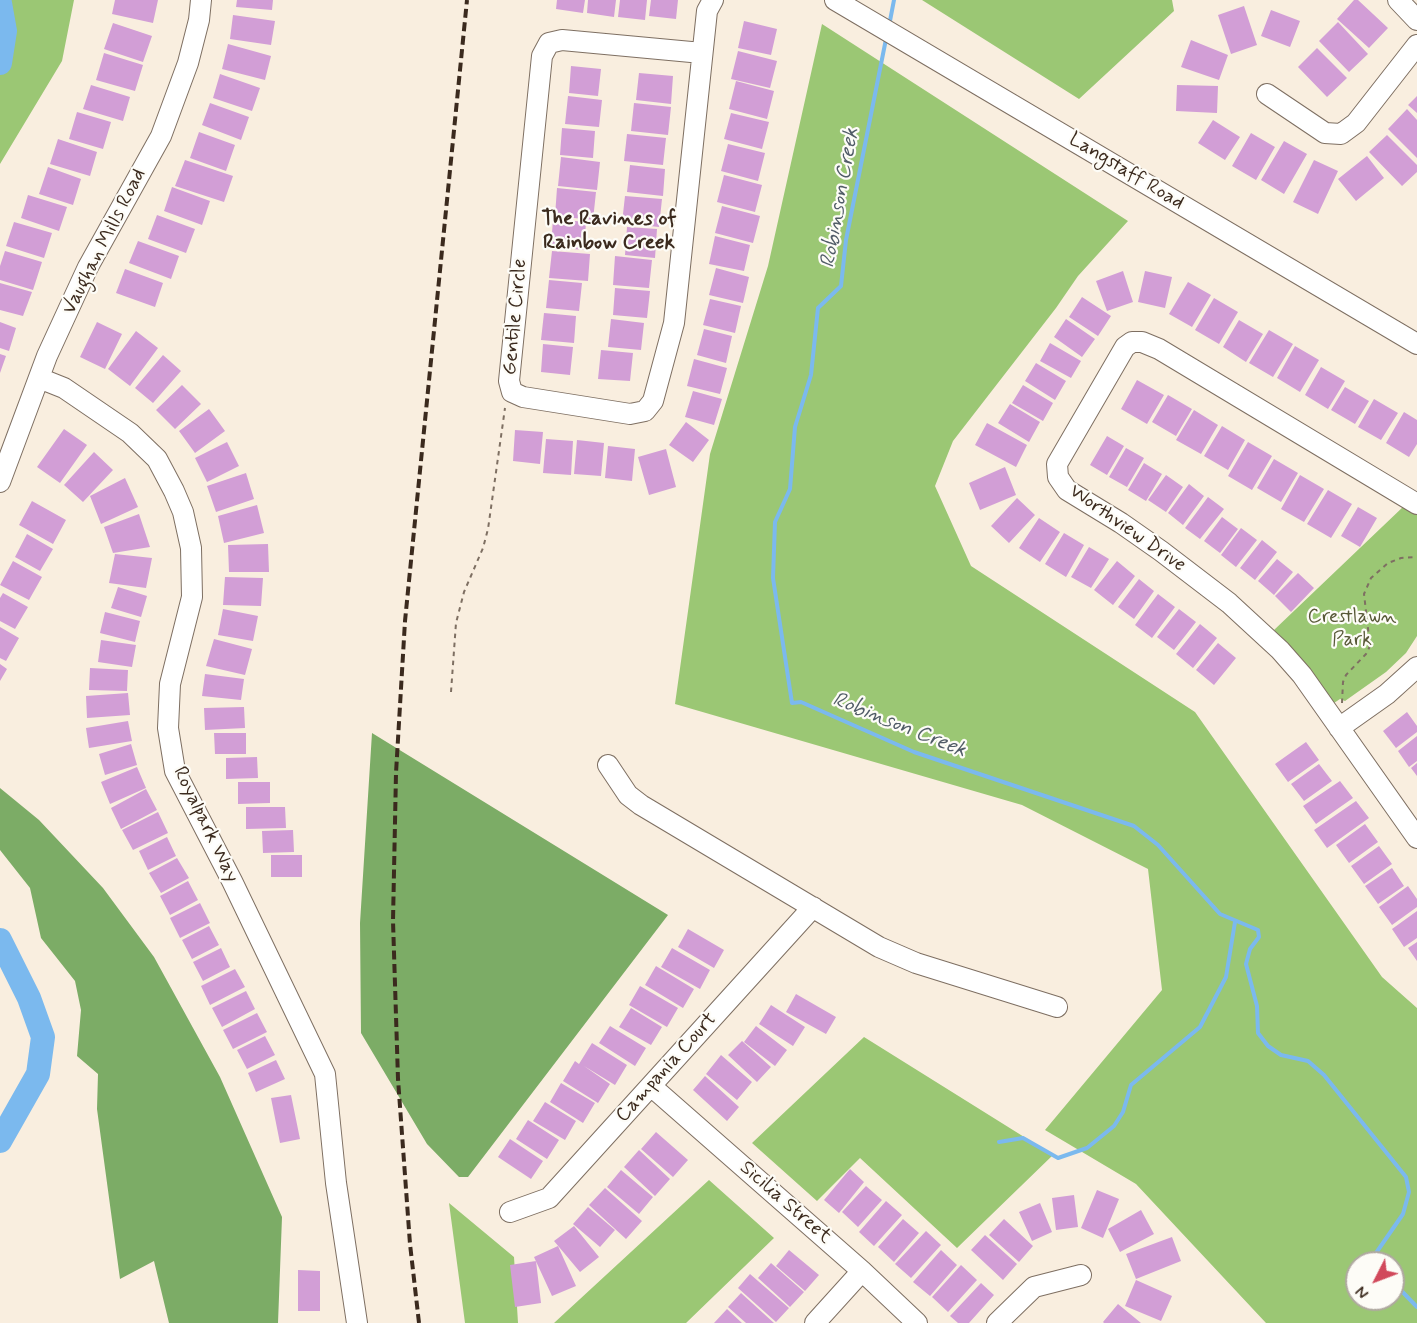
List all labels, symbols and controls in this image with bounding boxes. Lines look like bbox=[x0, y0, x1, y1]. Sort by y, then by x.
water label: Robinson Creek bbox=[816, 126, 866, 270]
street label: Langstaff Road bbox=[1064, 128, 1188, 216]
street label: Vaughan Mills Road bbox=[58, 165, 152, 319]
district label: The Ravines of Rainbow Creek bbox=[542, 207, 676, 257]
street label: Gentile Circle bbox=[499, 258, 533, 376]
street label: Worthview Drive bbox=[1064, 480, 1190, 578]
park label: Crestlawn Park bbox=[1308, 606, 1396, 653]
water label: Robinson Creek bbox=[829, 688, 969, 764]
street label: Royalpark Way bbox=[167, 763, 243, 887]
street label: Campania Court bbox=[611, 1008, 723, 1128]
street label: Sicilia Street bbox=[734, 1157, 836, 1249]
north arrow bbox=[1345, 1251, 1405, 1311]
text: N bbox=[1351, 1281, 1374, 1303]

